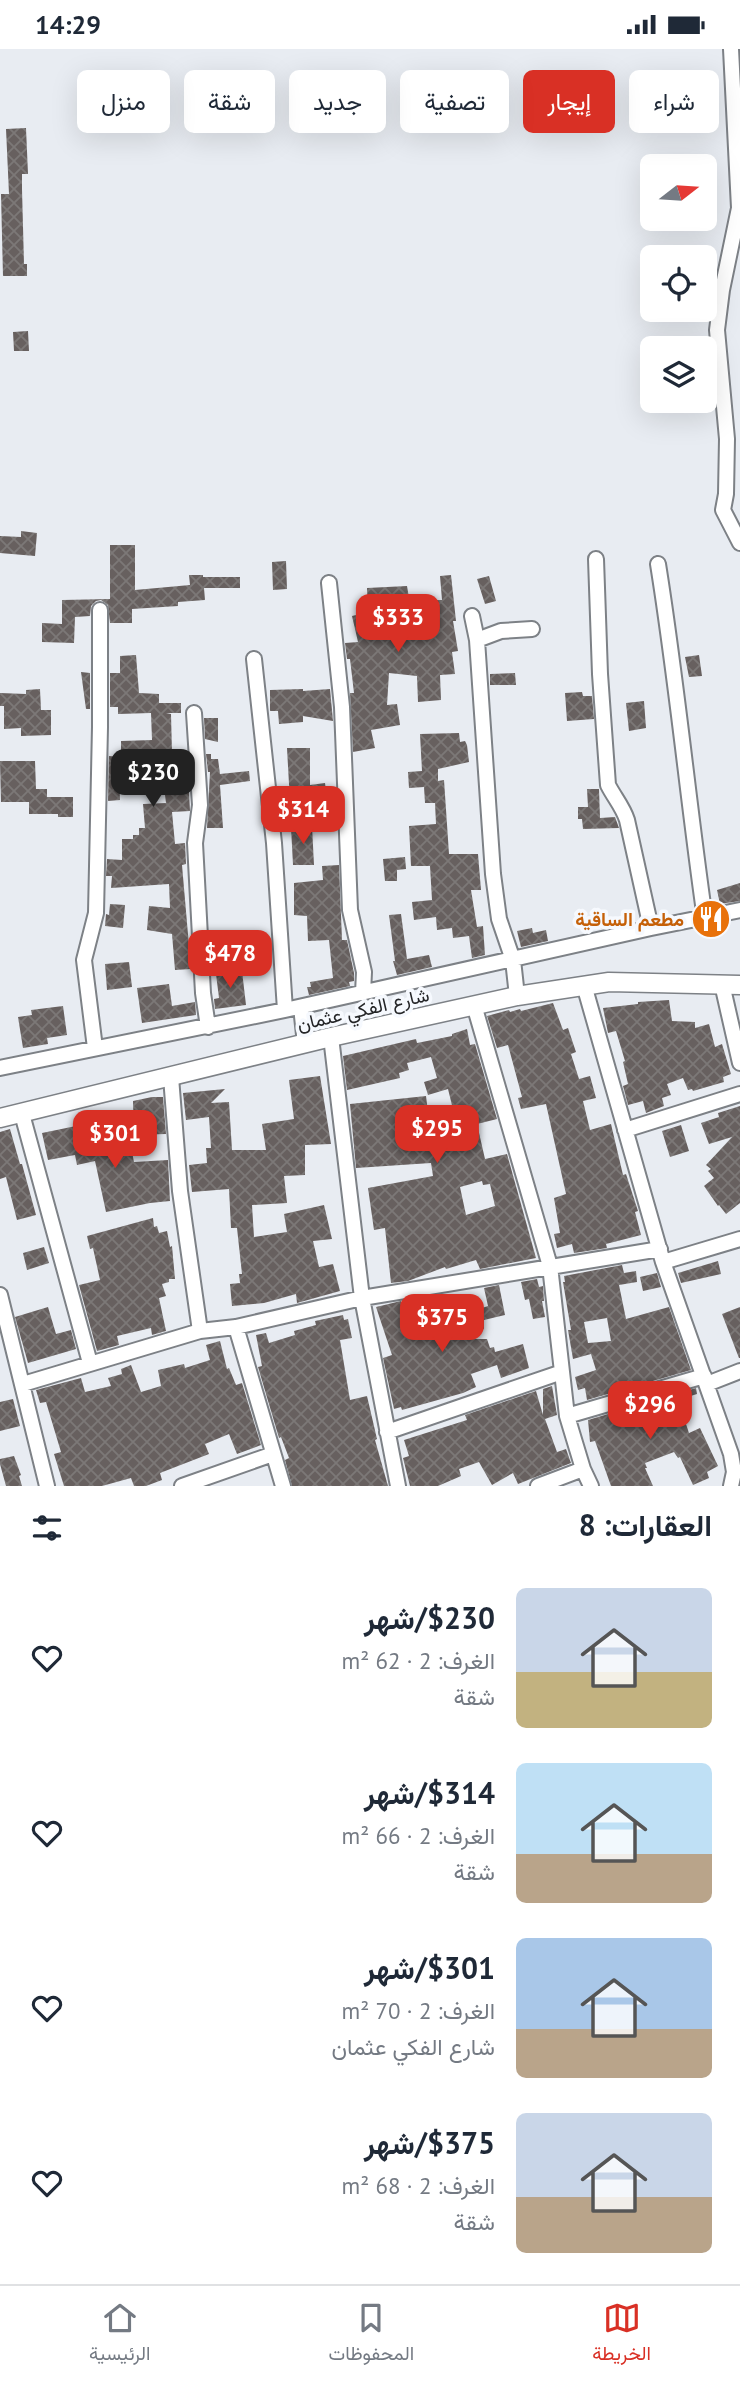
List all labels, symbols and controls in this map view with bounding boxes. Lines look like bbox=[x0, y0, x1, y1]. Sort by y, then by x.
text: 14:29 bbox=[35, 8, 101, 41]
chip: منزل bbox=[77, 70, 170, 133]
chip: شقة bbox=[184, 70, 275, 133]
chip: جديد bbox=[289, 70, 386, 133]
chip: تصفية bbox=[400, 70, 509, 133]
chip: إيجار bbox=[523, 70, 615, 133]
chip: شراء bbox=[629, 70, 719, 133]
north arrow bbox=[640, 154, 718, 231]
map controls bbox=[640, 154, 717, 413]
button: locate bbox=[640, 245, 717, 322]
button: layers bbox=[640, 336, 717, 413]
pin: $333 bbox=[357, 595, 439, 654]
text: $333 bbox=[372, 602, 424, 631]
pin: $230 bbox=[112, 749, 194, 809]
text: $230 bbox=[127, 757, 179, 786]
pin: $314 bbox=[262, 787, 344, 846]
text: $314 bbox=[277, 794, 329, 823]
restaurant icon: مطعم الساقية bbox=[690, 898, 732, 940]
place label: مطعم الساقية bbox=[575, 907, 684, 932]
pin: $478 bbox=[189, 930, 271, 990]
text: $478 bbox=[204, 938, 256, 967]
street label: شارع الفكي عثمان bbox=[294, 982, 432, 1040]
pin: $295 bbox=[396, 1105, 478, 1165]
pin: $301 bbox=[74, 1111, 156, 1170]
text: $295 bbox=[411, 1113, 463, 1142]
text: $301 bbox=[89, 1118, 141, 1147]
pin: $375 bbox=[401, 1295, 483, 1354]
text: $375 bbox=[416, 1302, 468, 1331]
pin: $296 bbox=[609, 1381, 691, 1441]
text: $296 bbox=[624, 1389, 676, 1418]
text: العقارات: 8 bbox=[579, 1505, 712, 1544]
icon: filters bbox=[28, 1509, 66, 1547]
text: $230/شهر bbox=[364, 1598, 495, 1637]
icon: home bbox=[572, 1616, 656, 1700]
icon: heart bbox=[28, 1639, 66, 1677]
text: الغرف: 2 · 62 m² bbox=[341, 1646, 495, 1675]
text: شقة bbox=[453, 1682, 495, 1711]
text: $314/شهر bbox=[364, 1773, 495, 1812]
icon: home bbox=[572, 1791, 656, 1875]
icon: heart bbox=[28, 1814, 66, 1852]
text: الغرف: 2 · 66 m² bbox=[341, 1821, 495, 1850]
text: شقة bbox=[453, 1857, 495, 1886]
text: $301/شهر bbox=[364, 1948, 495, 1987]
icon: home bbox=[572, 1966, 656, 2050]
icon: heart bbox=[28, 1989, 66, 2027]
text: الغرف: 2 · 70 m² bbox=[341, 1996, 495, 2025]
text: شارع الفكي عثمان bbox=[331, 2032, 495, 2061]
text: $375/شهر bbox=[364, 2123, 495, 2162]
icon: home bbox=[572, 2141, 656, 2225]
icon: heart bbox=[28, 2164, 66, 2202]
text: الغرف: 2 · 68 m² bbox=[341, 2171, 495, 2200]
text: شقة bbox=[453, 2207, 495, 2236]
tab: الرئيسية bbox=[89, 2299, 150, 2370]
tab: المحفوظات bbox=[329, 2299, 414, 2370]
tab: الخريطة bbox=[592, 2299, 651, 2370]

